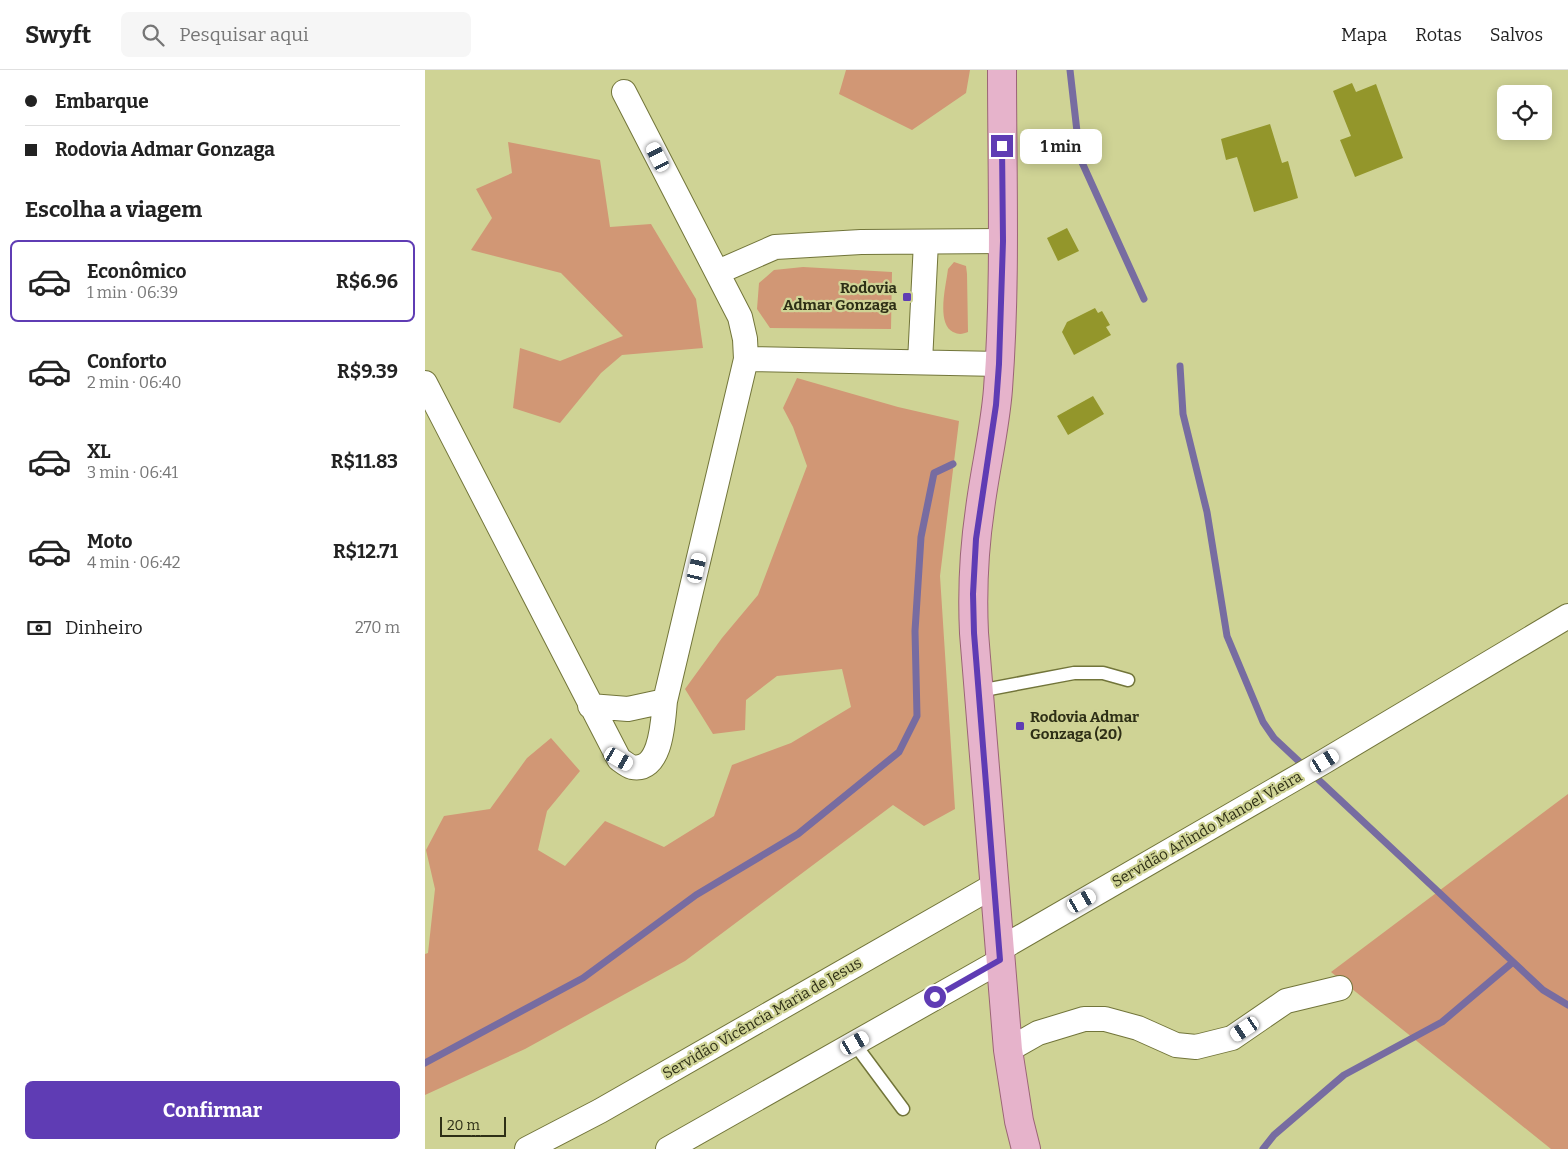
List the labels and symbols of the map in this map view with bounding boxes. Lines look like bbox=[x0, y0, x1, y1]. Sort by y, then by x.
callout: 1 min bbox=[1019, 128, 1102, 164]
route end bbox=[991, 135, 1013, 157]
car bbox=[644, 140, 671, 174]
place label: Rodovia Admar Gonzaga bbox=[783, 279, 898, 314]
marker: Rodovia Admar Gonzaga bbox=[901, 291, 913, 303]
car bbox=[686, 552, 707, 584]
place label: Rodovia Admar Gonzaga (20) bbox=[1030, 708, 1139, 743]
marker: Rodovia Admar Gonzaga (20) bbox=[1014, 720, 1026, 732]
car bbox=[602, 745, 635, 773]
car bbox=[1308, 747, 1341, 775]
street label: Servidão Arlindo Manoel Vieira bbox=[1109, 767, 1305, 891]
car bbox=[1065, 887, 1098, 915]
street label: Servidão Vicência Maria de Jesus bbox=[659, 954, 865, 1082]
route start bbox=[924, 986, 946, 1008]
car bbox=[1228, 1014, 1261, 1044]
car bbox=[838, 1029, 871, 1057]
scale bar bbox=[440, 1114, 506, 1137]

